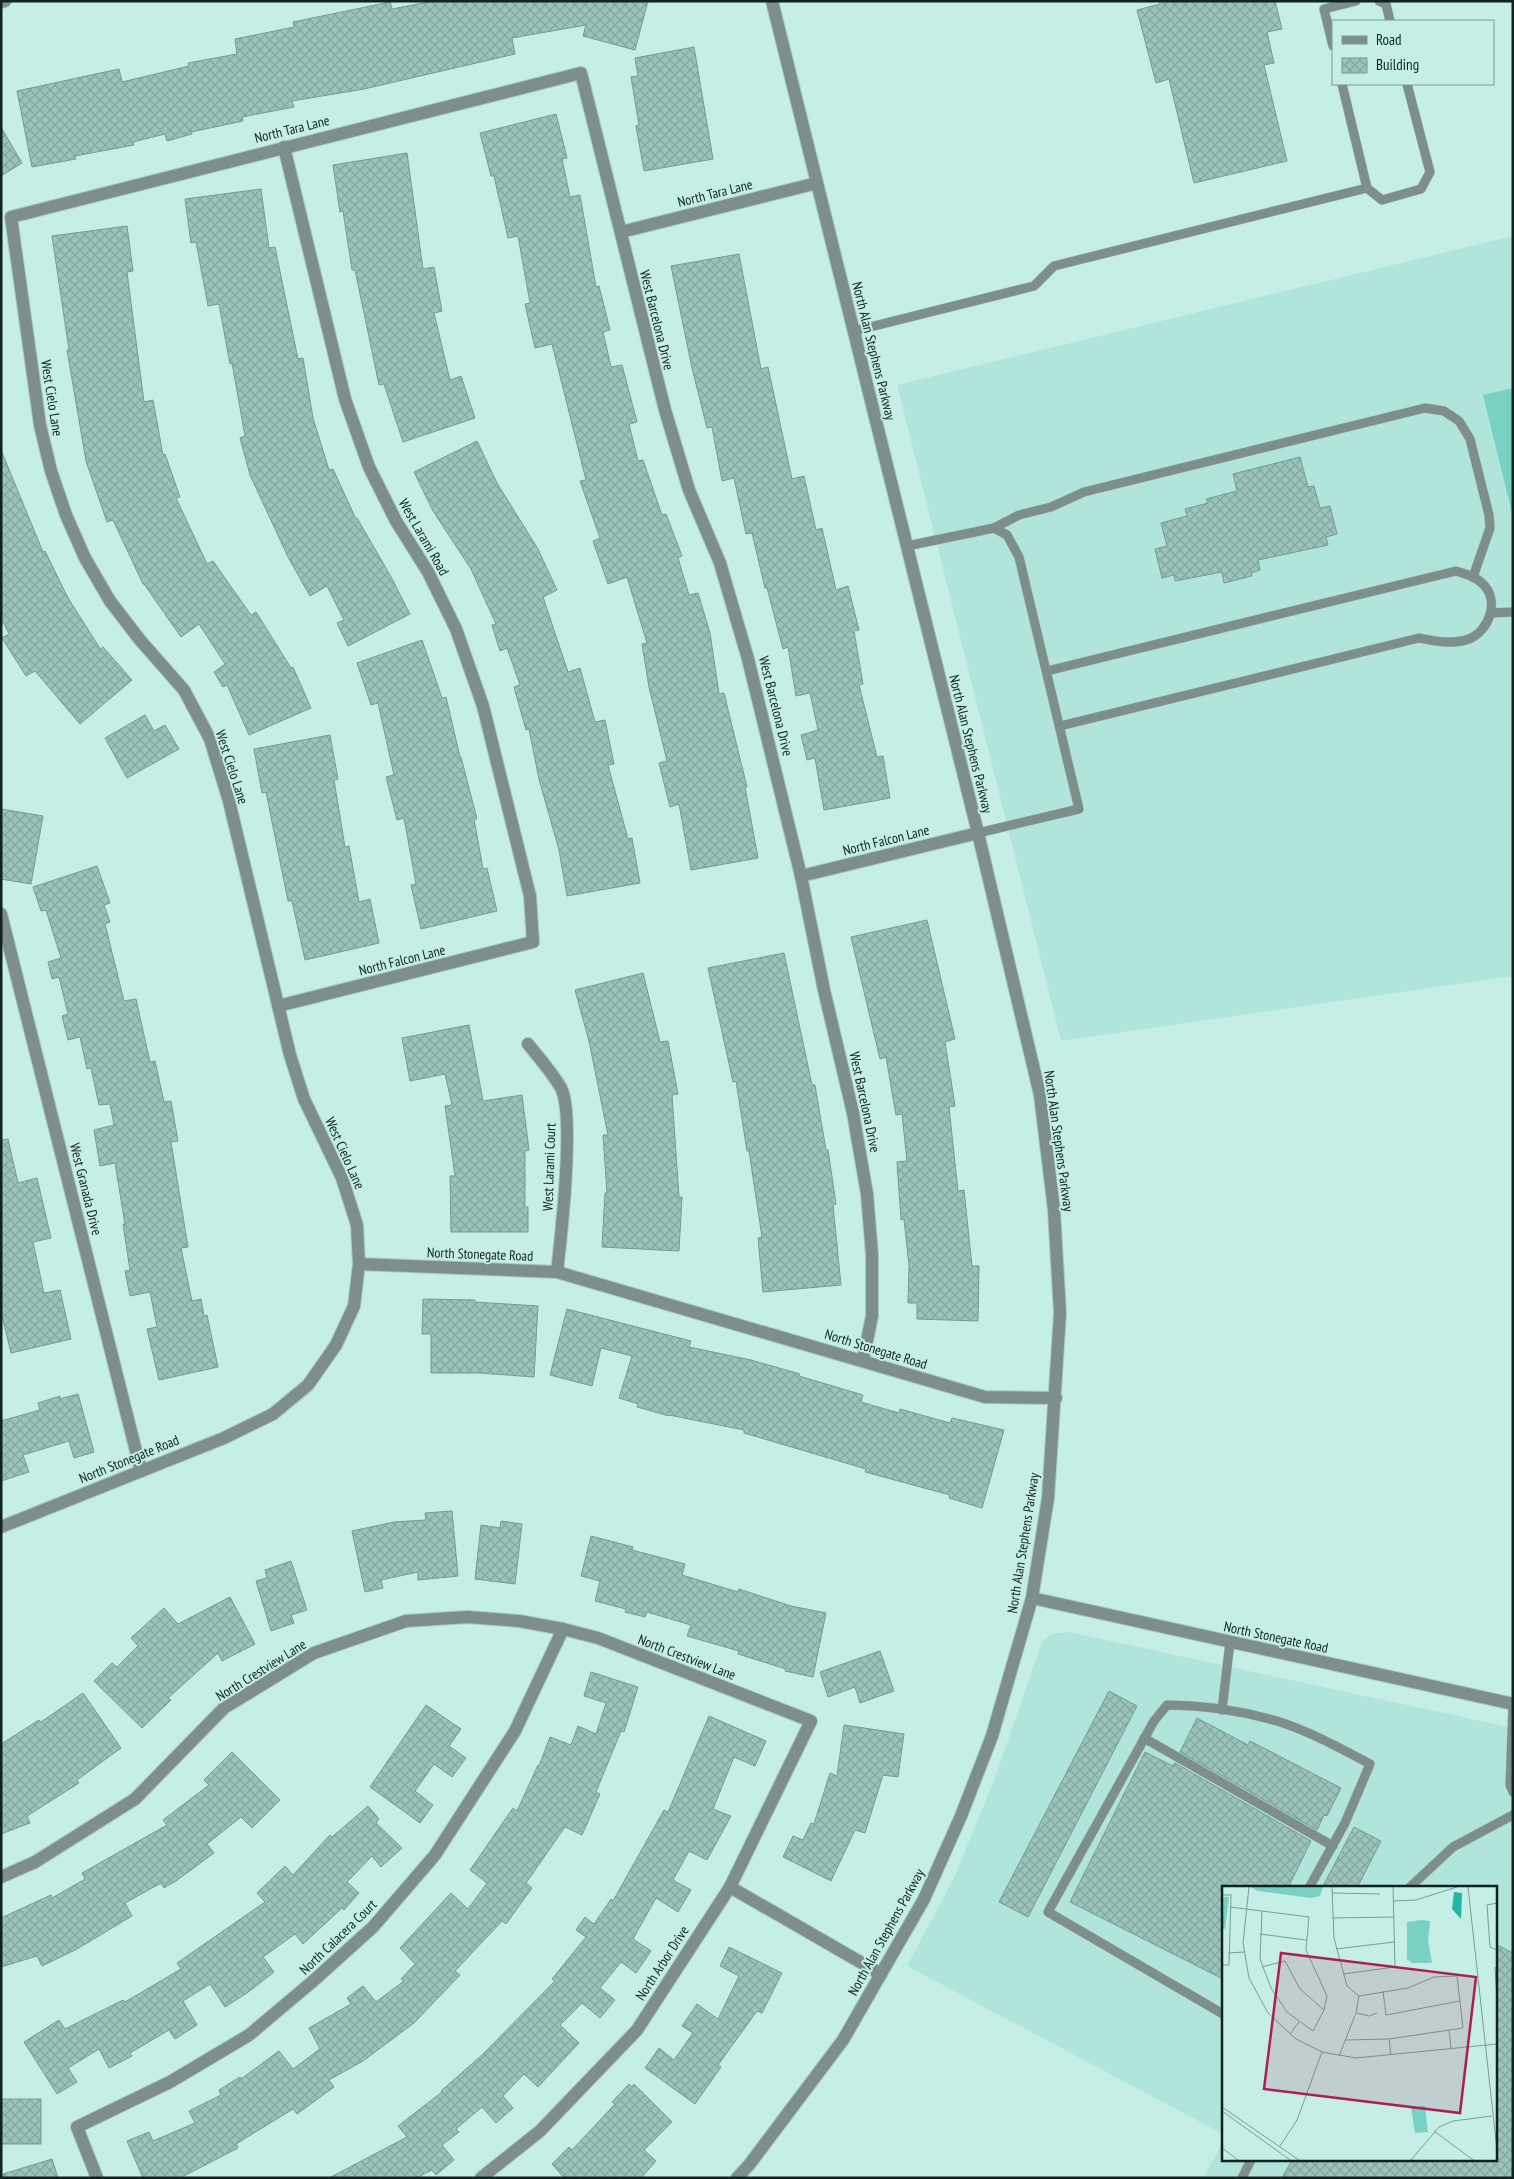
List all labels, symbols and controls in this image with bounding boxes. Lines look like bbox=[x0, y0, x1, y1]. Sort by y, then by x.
legend bbox=[1332, 20, 1494, 85]
text: Road bbox=[1376, 30, 1402, 49]
text: Building bbox=[1376, 55, 1419, 74]
street label: North Tara Lane bbox=[253, 111, 332, 147]
street label: North Tara Lane bbox=[676, 175, 755, 211]
street label: West Barcelona Drive bbox=[636, 268, 678, 372]
street label: North Alan Stephens Parkway bbox=[848, 280, 900, 423]
street label: West Cielo Lane bbox=[37, 359, 67, 438]
street label: West Larami Road bbox=[395, 495, 453, 579]
street label: West Barcelona Drive bbox=[755, 654, 797, 758]
street label: North Alan Stephens Parkway bbox=[945, 673, 997, 816]
street label: West Cielo Lane bbox=[212, 728, 253, 807]
street label: North Falcon Lane bbox=[841, 821, 931, 859]
street label: North Falcon Lane bbox=[357, 941, 447, 979]
street label: West Barcelona Drive bbox=[846, 1050, 884, 1154]
street label: North Alan Stephens Parkway bbox=[1040, 1069, 1078, 1213]
street label: West Cielo Lane bbox=[321, 1114, 369, 1192]
street label: West Larami Court bbox=[538, 1122, 560, 1211]
street label: West Granada Drive bbox=[66, 1141, 106, 1237]
street label: North Stonegate Road bbox=[427, 1243, 533, 1265]
street label: North Stonegate Road bbox=[823, 1325, 929, 1373]
street label: North Stonegate Road bbox=[76, 1431, 182, 1487]
street label: North Alan Stephens Parkway bbox=[1003, 1471, 1043, 1615]
street label: North Stonegate Road bbox=[1222, 1617, 1330, 1657]
street label: North Crestview Lane bbox=[636, 1630, 739, 1684]
street label: North Crestview Lane bbox=[212, 1635, 310, 1705]
street label: North Alan Stephens Parkway bbox=[844, 1865, 929, 1999]
inset map bbox=[1222, 1886, 1496, 2162]
street label: North Calacera Court bbox=[296, 1896, 381, 1978]
street label: North Arbor Drive bbox=[631, 1922, 693, 2004]

